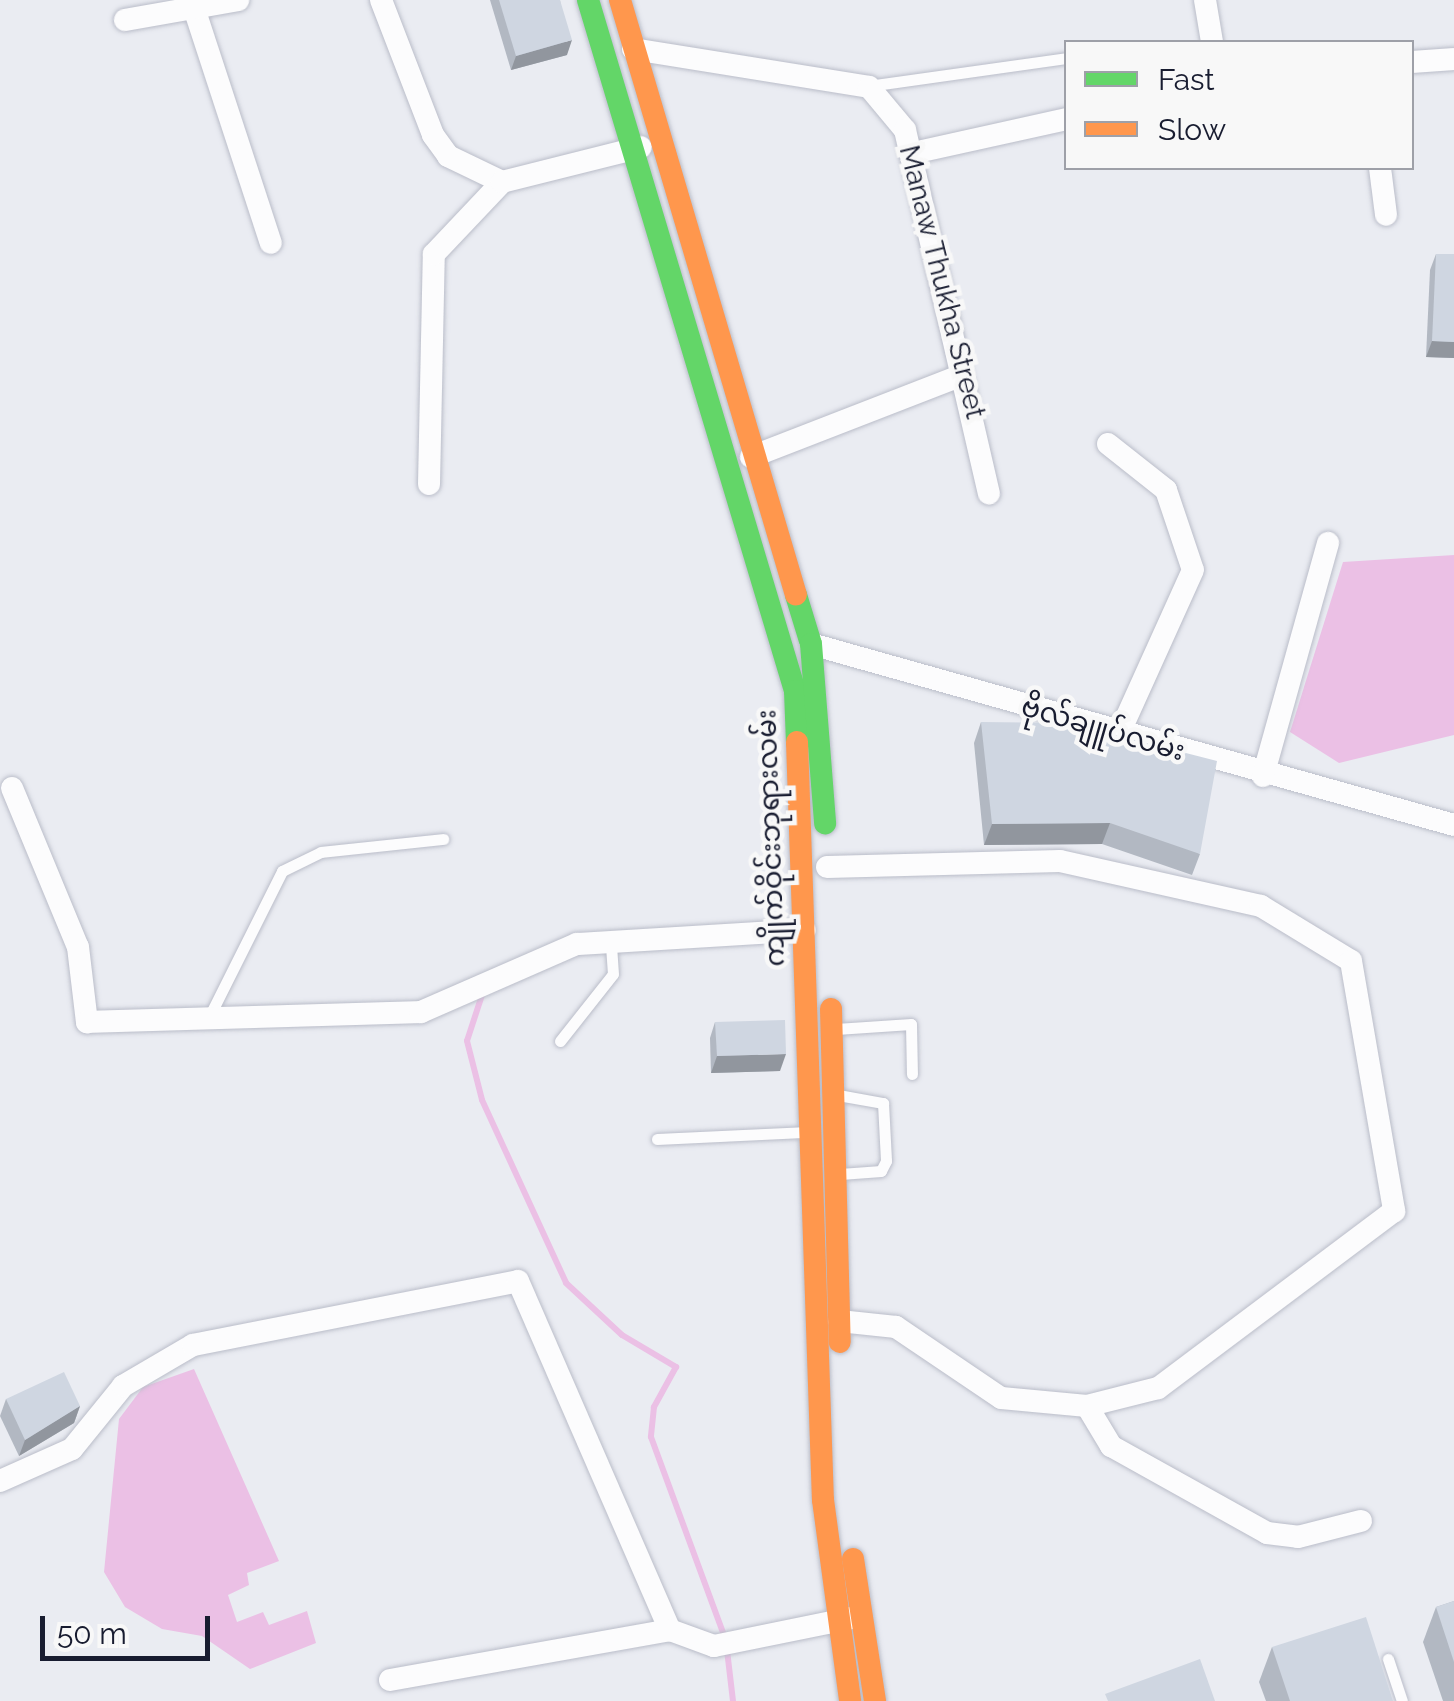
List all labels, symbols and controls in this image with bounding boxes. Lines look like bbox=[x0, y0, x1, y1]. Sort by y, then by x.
legend bbox=[1064, 40, 1414, 170]
text: Fast bbox=[1158, 62, 1215, 97]
text: Slow bbox=[1158, 112, 1226, 147]
street label: Manaw Thukha Street bbox=[892, 141, 992, 423]
street label: ဗိုလ်ချူပ်လမ်း bbox=[1017, 690, 1189, 768]
street label: ကျိုက်ဝိုင်းဘုရားလမ်း bbox=[750, 709, 792, 967]
scale bar bbox=[45, 1596, 215, 1658]
text: 50 m bbox=[57, 1616, 127, 1651]

